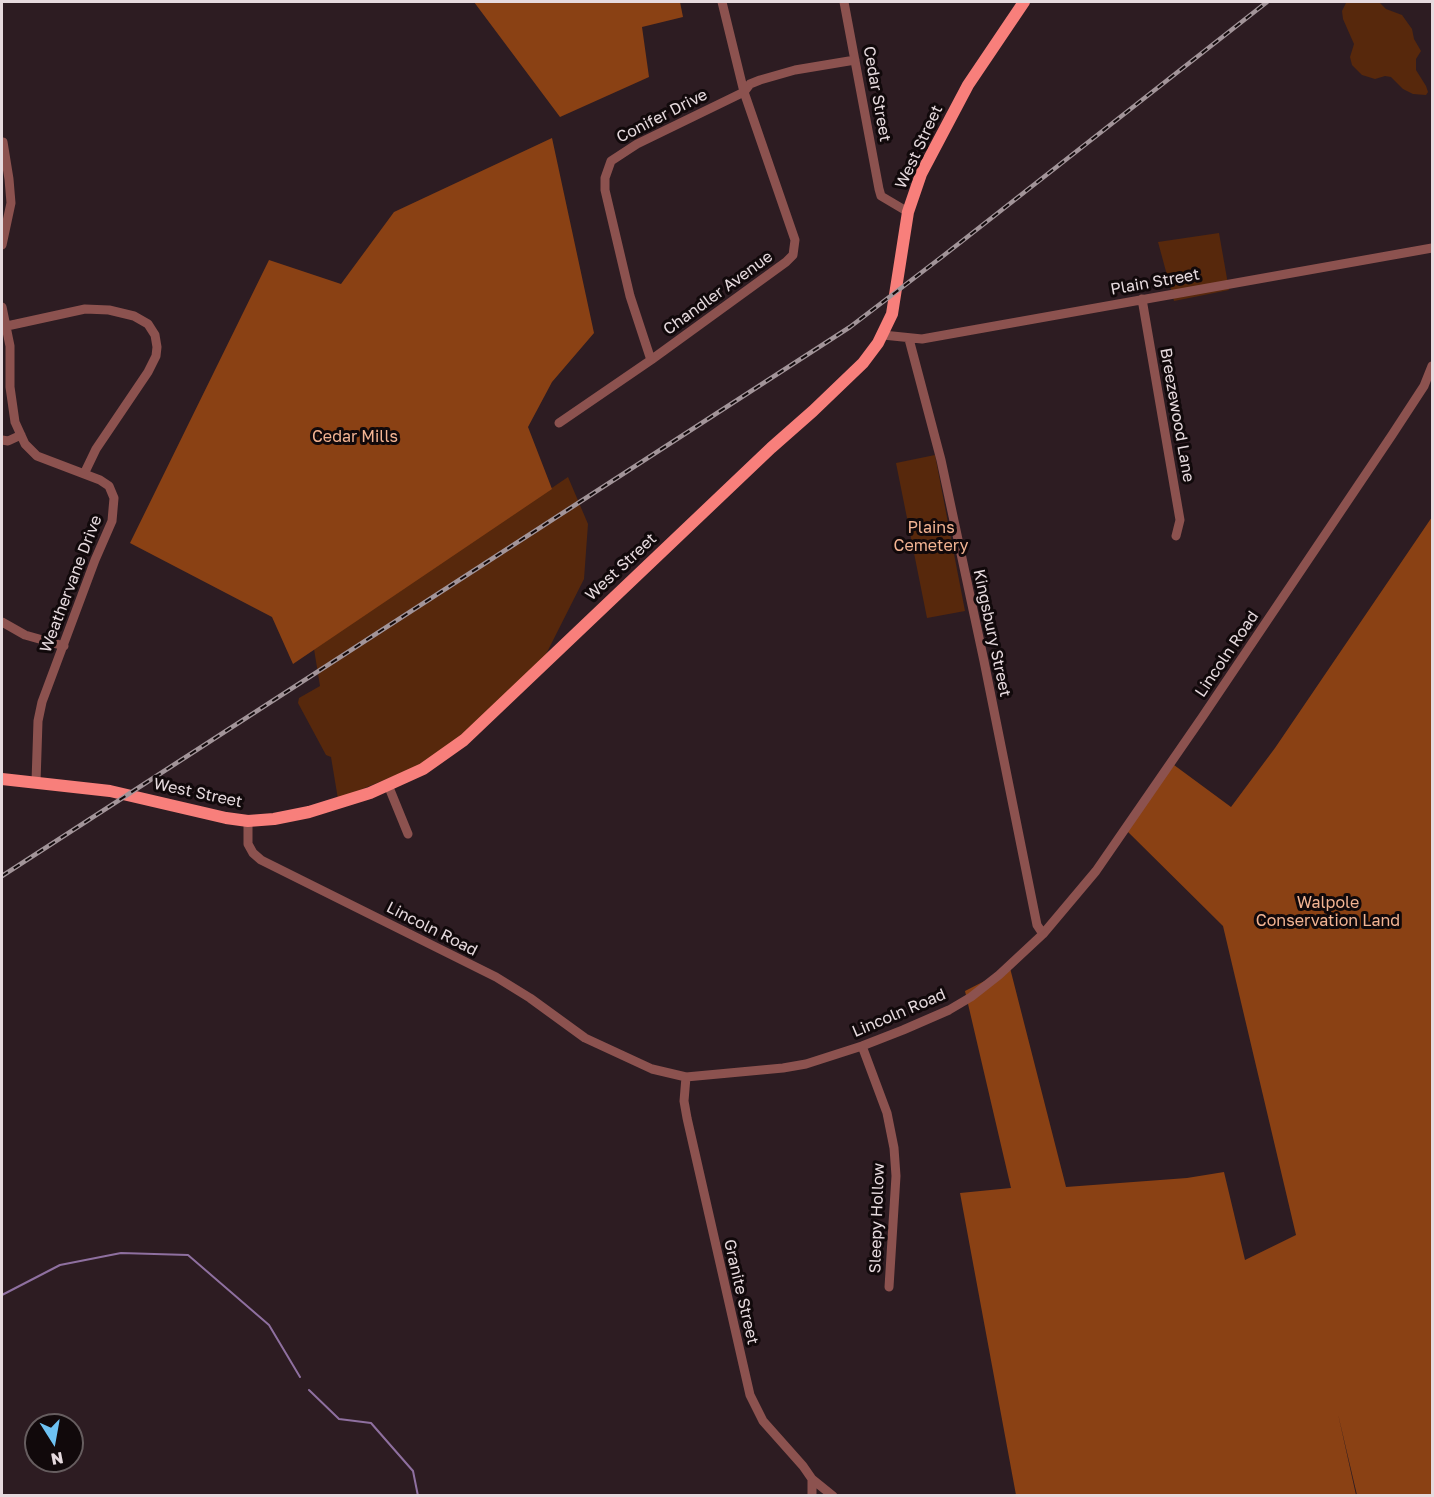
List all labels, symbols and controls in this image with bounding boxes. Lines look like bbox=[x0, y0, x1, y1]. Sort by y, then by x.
street label: Cedar Street bbox=[859, 45, 895, 143]
street label: Conifer Drive bbox=[613, 85, 711, 147]
street label: West Street bbox=[891, 102, 947, 192]
street label: Chandler Avenue bbox=[660, 247, 776, 339]
street label: Plain Street bbox=[1109, 265, 1201, 299]
street label: Breezewood Lane bbox=[1156, 346, 1198, 484]
park label: Cedar Mills bbox=[312, 427, 398, 447]
street label: Weathervane Drive bbox=[36, 513, 106, 655]
park label: Plains Cemetery bbox=[894, 518, 968, 556]
street label: West Street bbox=[581, 529, 661, 605]
street label: Kingsbury Street bbox=[969, 567, 1015, 699]
street label: Lincoln Road bbox=[1191, 607, 1263, 701]
street label: West Street bbox=[152, 774, 244, 812]
park label: Walpole Conservation Land bbox=[1256, 893, 1400, 931]
street label: Lincoln Road bbox=[383, 898, 481, 960]
street label: Lincoln Road bbox=[849, 985, 949, 1041]
street label: Sleepy Hollow bbox=[865, 1162, 889, 1274]
street label: Granite Street bbox=[720, 1237, 762, 1347]
north arrow bbox=[24, 1413, 84, 1473]
text: N bbox=[49, 1448, 65, 1470]

